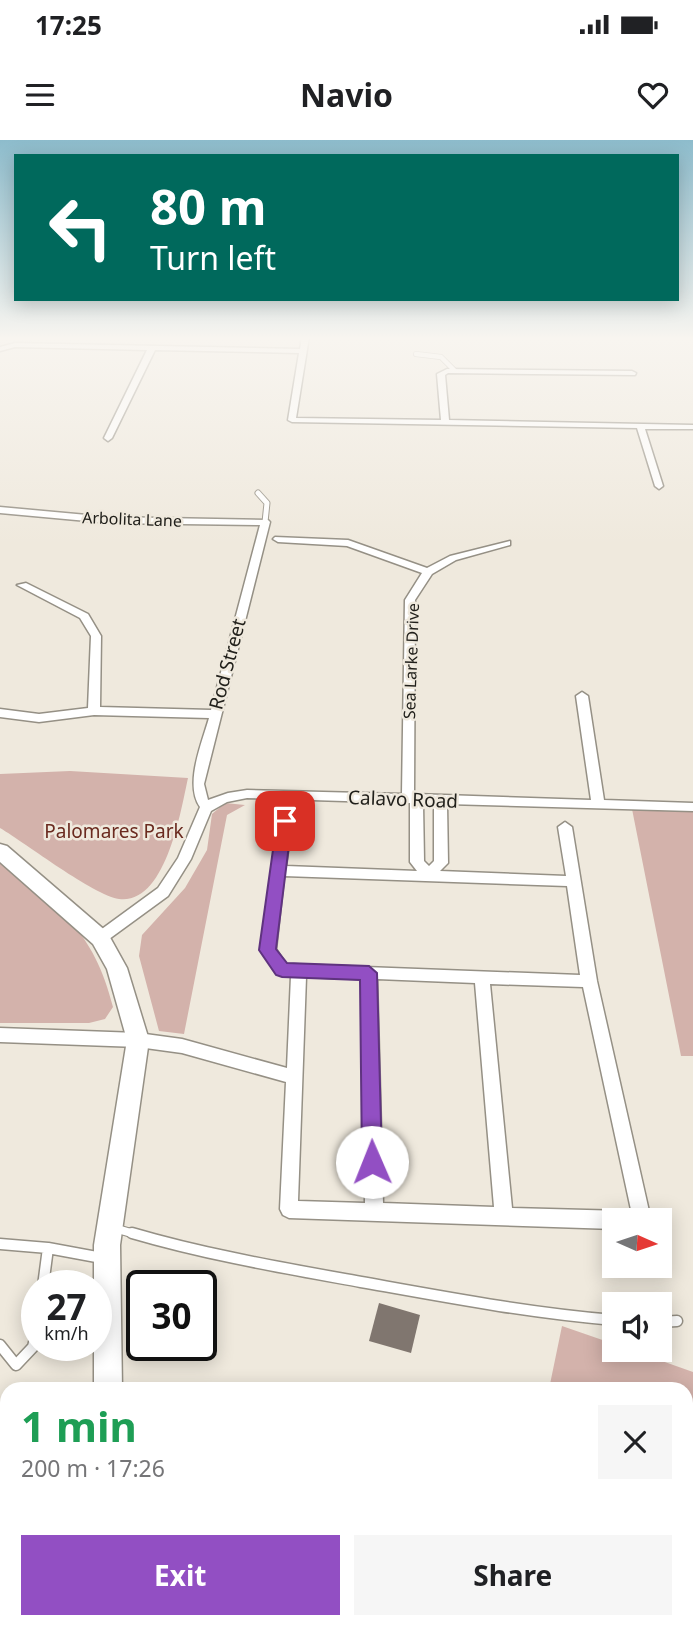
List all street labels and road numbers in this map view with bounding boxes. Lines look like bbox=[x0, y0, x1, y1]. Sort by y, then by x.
street label: Arbolita Lane bbox=[82, 506, 182, 532]
street label: Sea Larke Drive bbox=[398, 603, 424, 719]
street label: Rod Street bbox=[202, 616, 252, 712]
street label: Calavo Road bbox=[348, 784, 458, 814]

